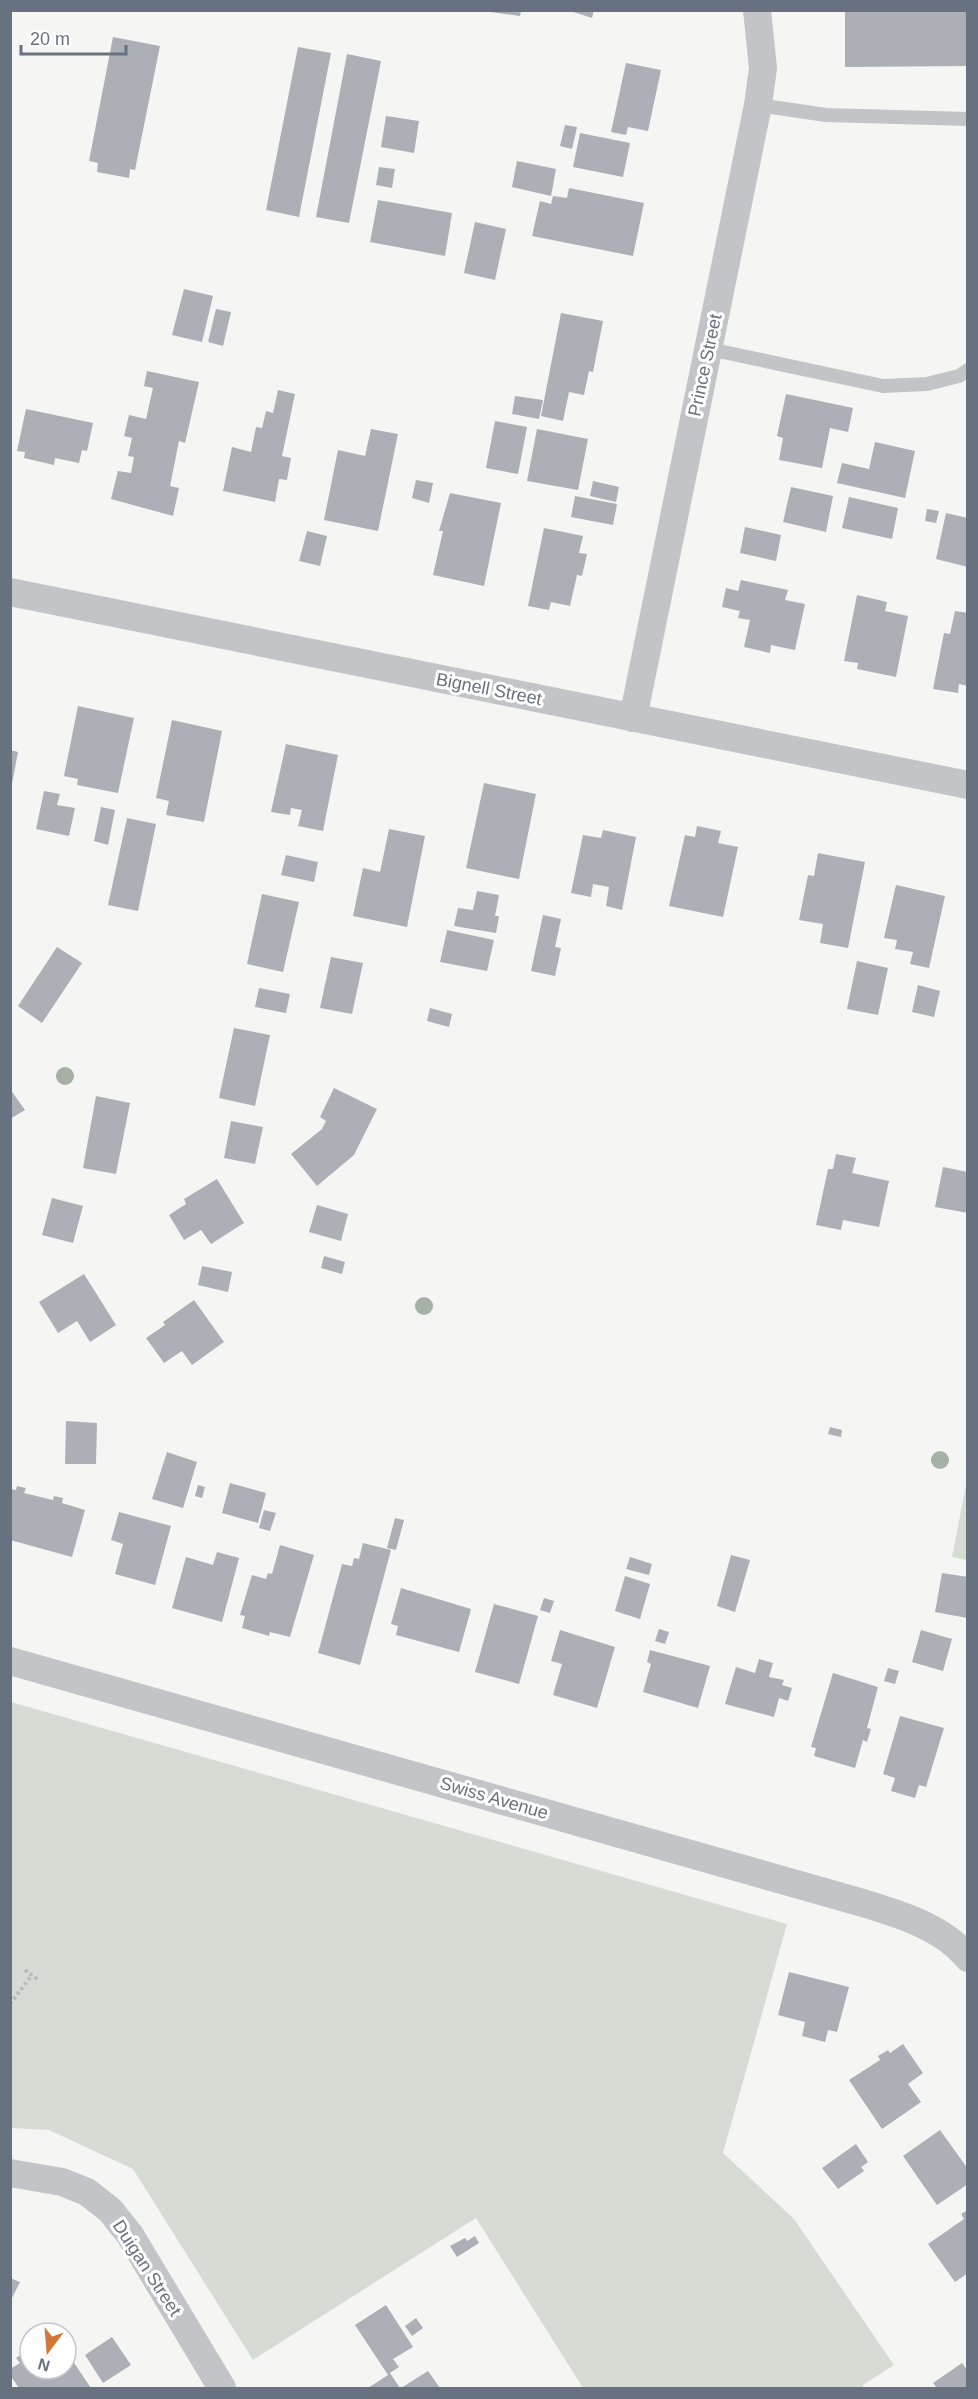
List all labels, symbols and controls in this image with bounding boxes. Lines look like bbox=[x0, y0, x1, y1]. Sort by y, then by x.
scale bar bbox=[21, 18, 126, 56]
text: 20 m bbox=[30, 29, 70, 49]
street label: Prince Street bbox=[684, 312, 726, 418]
street label: Bignell Street bbox=[435, 669, 543, 709]
street label: Swiss Avenue bbox=[438, 1773, 550, 1823]
street label: Duigan Street bbox=[109, 2216, 185, 2320]
north arrow bbox=[18, 2321, 78, 2381]
text: N bbox=[36, 2355, 52, 2375]

